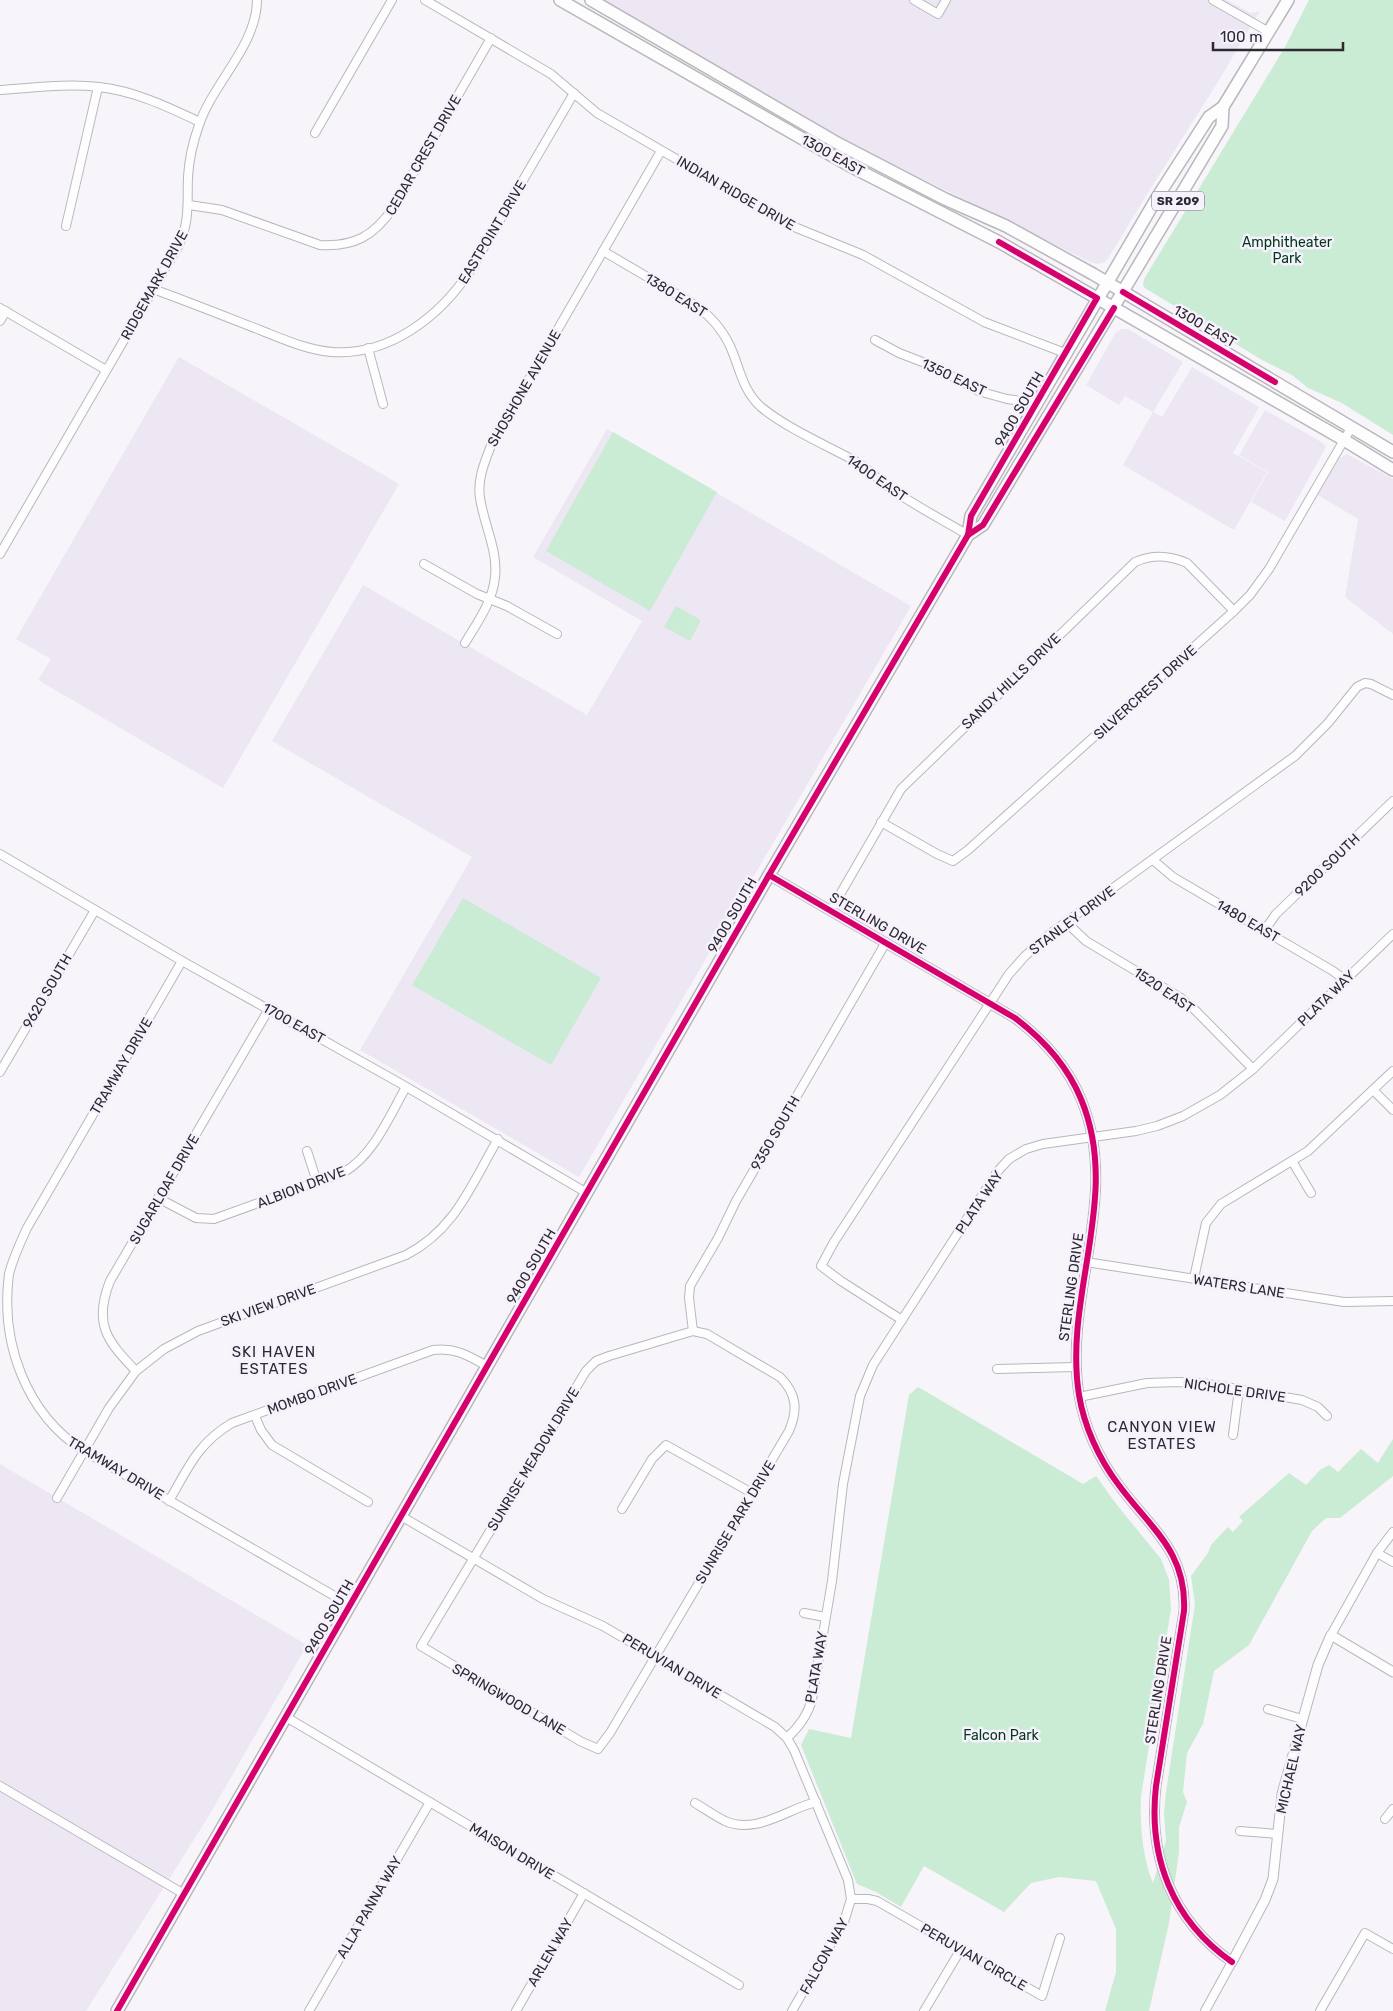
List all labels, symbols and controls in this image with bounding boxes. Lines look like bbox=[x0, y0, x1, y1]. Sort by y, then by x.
scale bar bbox=[1213, 20, 1343, 52]
text: 100 m bbox=[1220, 28, 1262, 46]
street label: CEDAR CREST DRIVE bbox=[382, 92, 465, 219]
street label: 1300 EAST bbox=[798, 131, 868, 180]
street label: INDIAN RIDGE DRIVE bbox=[673, 153, 798, 234]
street label: EASTPOINT DRIVE bbox=[455, 177, 530, 287]
road number: SR 209 bbox=[1152, 192, 1204, 210]
street label: RIDGEMARK DRIVE bbox=[117, 228, 192, 343]
park label: Amphitheater Park bbox=[1242, 234, 1333, 267]
street label: 1380 EAST bbox=[642, 270, 710, 321]
street label: 1300 EAST bbox=[1170, 302, 1239, 351]
street label: SHOSHONE AVENUE bbox=[484, 327, 565, 450]
street label: 1350 EAST bbox=[919, 355, 989, 400]
street label: 9400 SOUTH bbox=[991, 369, 1048, 450]
street label: 1400 EAST bbox=[843, 451, 910, 506]
street label: SANDY HILLS DRIVE bbox=[958, 630, 1064, 733]
street label: SILVERCREST DRIVE bbox=[1090, 642, 1200, 743]
street label: 9200 SOUTH bbox=[1291, 830, 1363, 901]
street label: 9400 SOUTH bbox=[704, 875, 761, 956]
street label: STANLEY DRIVE bbox=[1026, 882, 1119, 958]
street label: STERLING DRIVE bbox=[826, 889, 929, 958]
street label: 1480 EAST bbox=[1213, 896, 1282, 946]
street label: 9620 SOUTH bbox=[19, 951, 76, 1032]
street label: 1520 EAST bbox=[1130, 964, 1197, 1017]
street label: PLATA WAY bbox=[1294, 967, 1358, 1030]
street label: 1700 EAST bbox=[260, 999, 328, 1048]
street label: TRAMWAY DRIVE bbox=[87, 1015, 156, 1118]
street label: 9350 SOUTH bbox=[747, 1093, 804, 1174]
street label: SUGARLOAF DRIVE bbox=[126, 1131, 203, 1247]
street label: ALBION DRIVE bbox=[255, 1163, 348, 1212]
street label: PLATA WAY bbox=[952, 1167, 1007, 1237]
street label: 9400 SOUTH bbox=[503, 1226, 560, 1307]
street label: STERLING DRIVE bbox=[1055, 1232, 1088, 1342]
street label: WATERS LANE bbox=[1192, 1271, 1286, 1302]
street label: SKI VIEW DRIVE bbox=[218, 1280, 318, 1331]
district label: SKI HAVEN ESTATES bbox=[232, 1343, 316, 1378]
street label: MOMBO DRIVE bbox=[265, 1370, 359, 1419]
street label: NICHOLE DRIVE bbox=[1183, 1375, 1287, 1406]
street label: SUNRISE MEADOW DRIVE bbox=[484, 1384, 583, 1534]
district label: CANYON VIEW ESTATES bbox=[1107, 1418, 1217, 1453]
street label: TRAMWAY DRIVE bbox=[64, 1433, 167, 1504]
street label: SUNRISE PARK DRIVE bbox=[692, 1458, 779, 1587]
street label: 9400 SOUTH bbox=[301, 1577, 358, 1658]
street label: PERUVIAN DRIVE bbox=[619, 1630, 724, 1703]
street label: PLATA WAY bbox=[802, 1630, 831, 1704]
street label: STERLING DRIVE bbox=[1142, 1635, 1175, 1745]
street label: SPRINGWOOD LANE bbox=[449, 1660, 569, 1739]
street label: MICHAEL WAY bbox=[1273, 1723, 1310, 1815]
park label: Falcon Park bbox=[963, 1727, 1040, 1744]
street label: MAISON DRIVE bbox=[466, 1819, 557, 1883]
street label: ALLA PANNA WAY bbox=[333, 1853, 406, 1961]
street label: ARLEN WAY bbox=[524, 1915, 577, 1989]
street label: FALCON WAY bbox=[796, 1915, 852, 1997]
street label: PERUVIAN CIRCLE bbox=[918, 1920, 1030, 1995]

